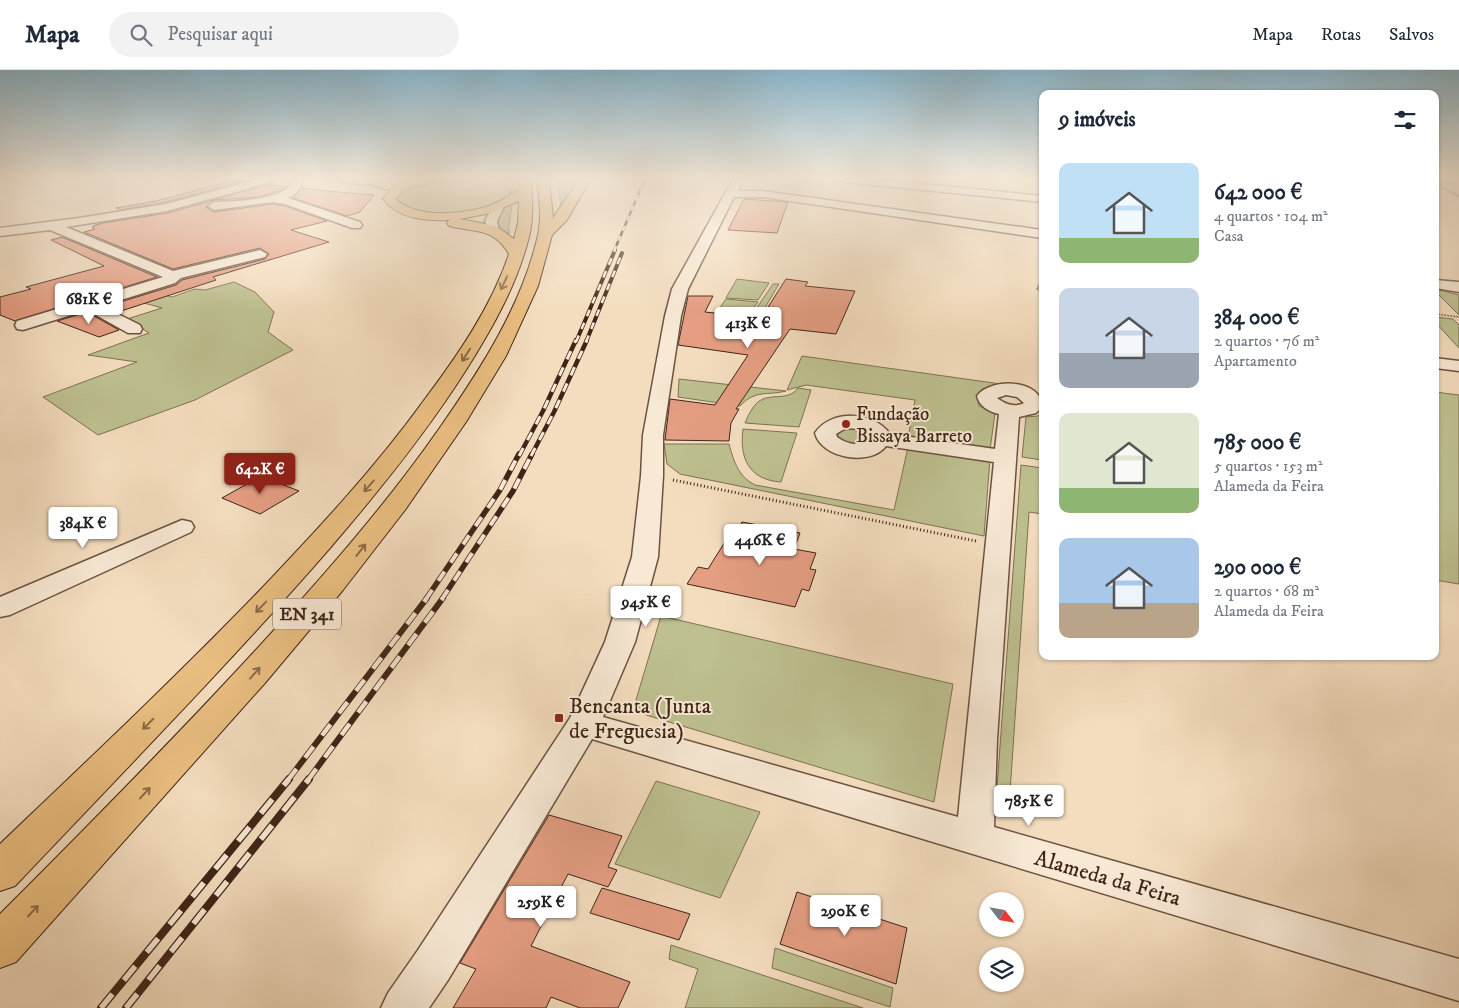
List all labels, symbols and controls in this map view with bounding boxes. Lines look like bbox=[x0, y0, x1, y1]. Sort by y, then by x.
search box bbox=[109, 12, 459, 57]
text: Mapa bbox=[25, 20, 79, 50]
icon: search bbox=[127, 21, 155, 49]
text: Pesquisar aqui bbox=[167, 23, 273, 46]
text: Mapa bbox=[1252, 24, 1293, 46]
text: Rotas bbox=[1321, 24, 1361, 46]
text: Salvos bbox=[1389, 24, 1434, 46]
icon: filters bbox=[1391, 106, 1419, 134]
text: 9 imóveis bbox=[1059, 107, 1136, 133]
text: 642 000 € bbox=[1214, 180, 1303, 206]
icon: home bbox=[1099, 183, 1159, 243]
text: 4 quartos · 104 m² bbox=[1214, 206, 1328, 226]
text: Casa bbox=[1214, 226, 1244, 246]
one-way arrow bbox=[498, 275, 508, 290]
pin: 681K € bbox=[48, 282, 130, 325]
text: 681K € bbox=[66, 289, 112, 309]
text: 384 000 € bbox=[1214, 305, 1300, 331]
pin: 413K € bbox=[707, 306, 789, 349]
icon: home bbox=[1099, 308, 1159, 368]
text: 413K € bbox=[725, 313, 771, 333]
text: 2 quartos · 76 m² bbox=[1214, 331, 1319, 351]
one-way arrow bbox=[460, 348, 471, 362]
text: Apartamento bbox=[1214, 351, 1297, 371]
place label: Fundação Bissaya Barreto bbox=[856, 403, 972, 448]
marker: Fundação Bissaya Barreto bbox=[840, 418, 852, 430]
text: 785 000 € bbox=[1214, 430, 1301, 456]
icon: home bbox=[1099, 433, 1159, 493]
pin: 642K € bbox=[219, 452, 301, 495]
text: 5 quartos · 153 m² bbox=[1214, 456, 1323, 476]
text: 642K € bbox=[235, 459, 285, 479]
text: Alameda da Feira bbox=[1214, 476, 1324, 496]
one-way arrow bbox=[364, 479, 375, 492]
pin: 384K € bbox=[42, 506, 124, 549]
text: 384K € bbox=[59, 513, 107, 533]
pin: 446K € bbox=[719, 524, 801, 566]
text: 446K € bbox=[735, 530, 785, 550]
one-way arrow bbox=[355, 544, 366, 557]
text: 290 000 € bbox=[1214, 555, 1301, 581]
icon: home bbox=[1099, 558, 1159, 618]
text: 2 quartos · 68 m² bbox=[1214, 581, 1319, 601]
pin: 945K € bbox=[605, 586, 687, 628]
text: 945K € bbox=[621, 592, 671, 612]
road number: EN 341 bbox=[273, 598, 341, 630]
one-way arrow bbox=[255, 600, 267, 613]
text: Alameda da Feira bbox=[1214, 601, 1324, 621]
one-way arrow bbox=[249, 667, 260, 680]
place label: Bencanta (Junta de Freguesia) bbox=[569, 693, 712, 745]
marker: Bencanta (Junta de Freguesia) bbox=[553, 712, 565, 724]
one-way arrow bbox=[142, 718, 154, 730]
pin: 785K € bbox=[988, 784, 1070, 827]
one-way arrow bbox=[139, 787, 151, 799]
text: 785K € bbox=[1005, 791, 1053, 811]
street label: Alameda da Feira bbox=[1031, 845, 1184, 912]
pin: 259K € bbox=[500, 886, 582, 928]
text: 259K € bbox=[517, 892, 565, 912]
north arrow bbox=[979, 892, 1024, 938]
map controls bbox=[979, 892, 1024, 992]
pin: 290K € bbox=[804, 894, 886, 937]
text: 290K € bbox=[821, 901, 869, 921]
one-way arrow bbox=[27, 905, 40, 917]
button: layers bbox=[979, 947, 1024, 992]

